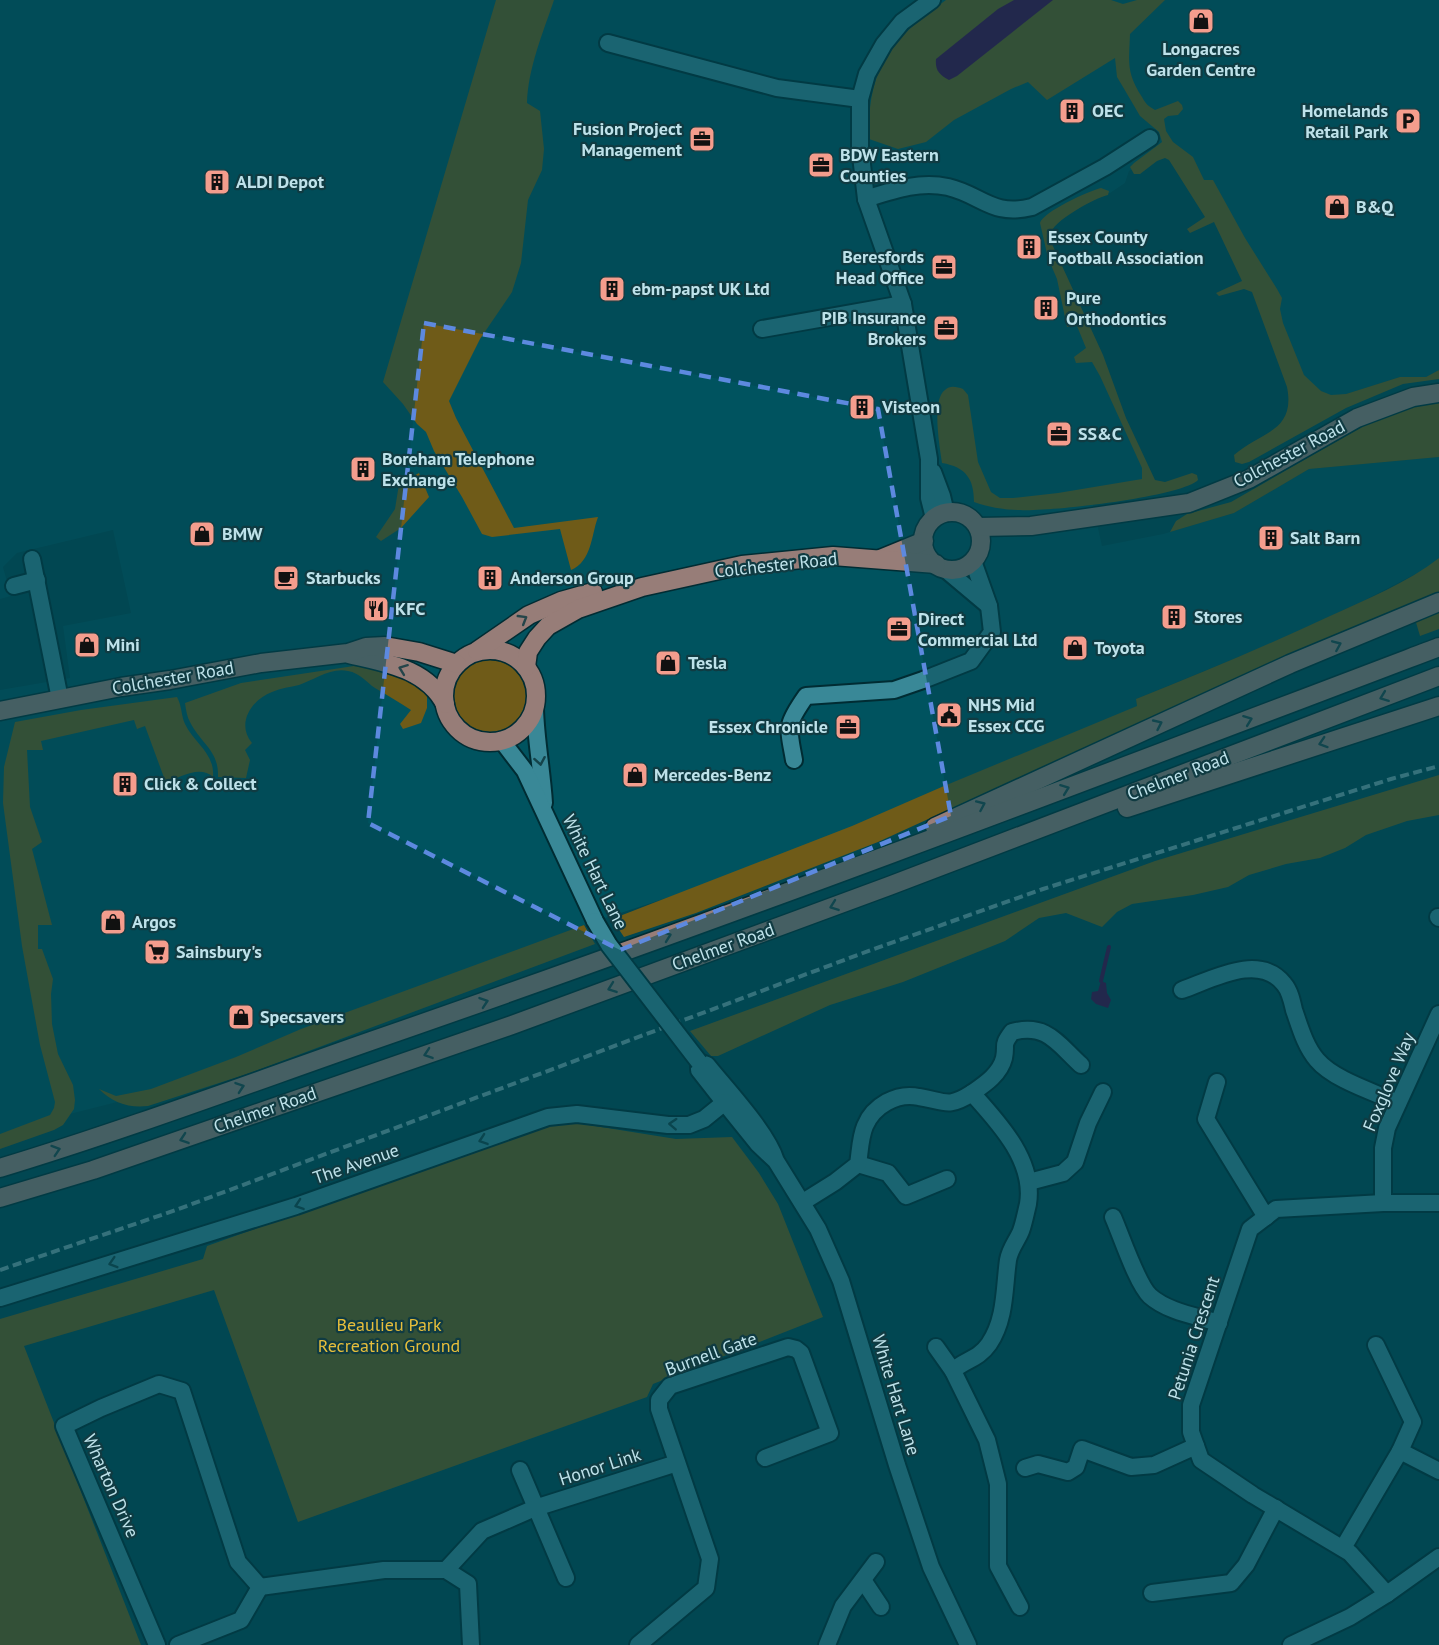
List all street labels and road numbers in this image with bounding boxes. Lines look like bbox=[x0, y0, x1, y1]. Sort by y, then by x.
street label: Colchester Road bbox=[1229, 414, 1349, 493]
street label: Colchester Road bbox=[713, 547, 838, 582]
street label: Colchester Road bbox=[110, 655, 236, 700]
street label: Chelmer Road bbox=[1124, 746, 1232, 806]
street label: White Hart Lane bbox=[558, 811, 633, 933]
street label: Chelmer Road bbox=[668, 917, 777, 976]
street label: Foxglove Way bbox=[1357, 1028, 1420, 1135]
street label: Chelmer Road bbox=[210, 1081, 319, 1138]
street label: The Avenue bbox=[310, 1138, 402, 1189]
street label: Petunia Crescent bbox=[1163, 1273, 1224, 1402]
street label: Burnell Gate bbox=[662, 1326, 760, 1381]
street label: White Hart Lane bbox=[867, 1332, 926, 1458]
street label: Wharton Drive bbox=[78, 1430, 145, 1541]
street label: Honor Link bbox=[556, 1442, 644, 1491]

